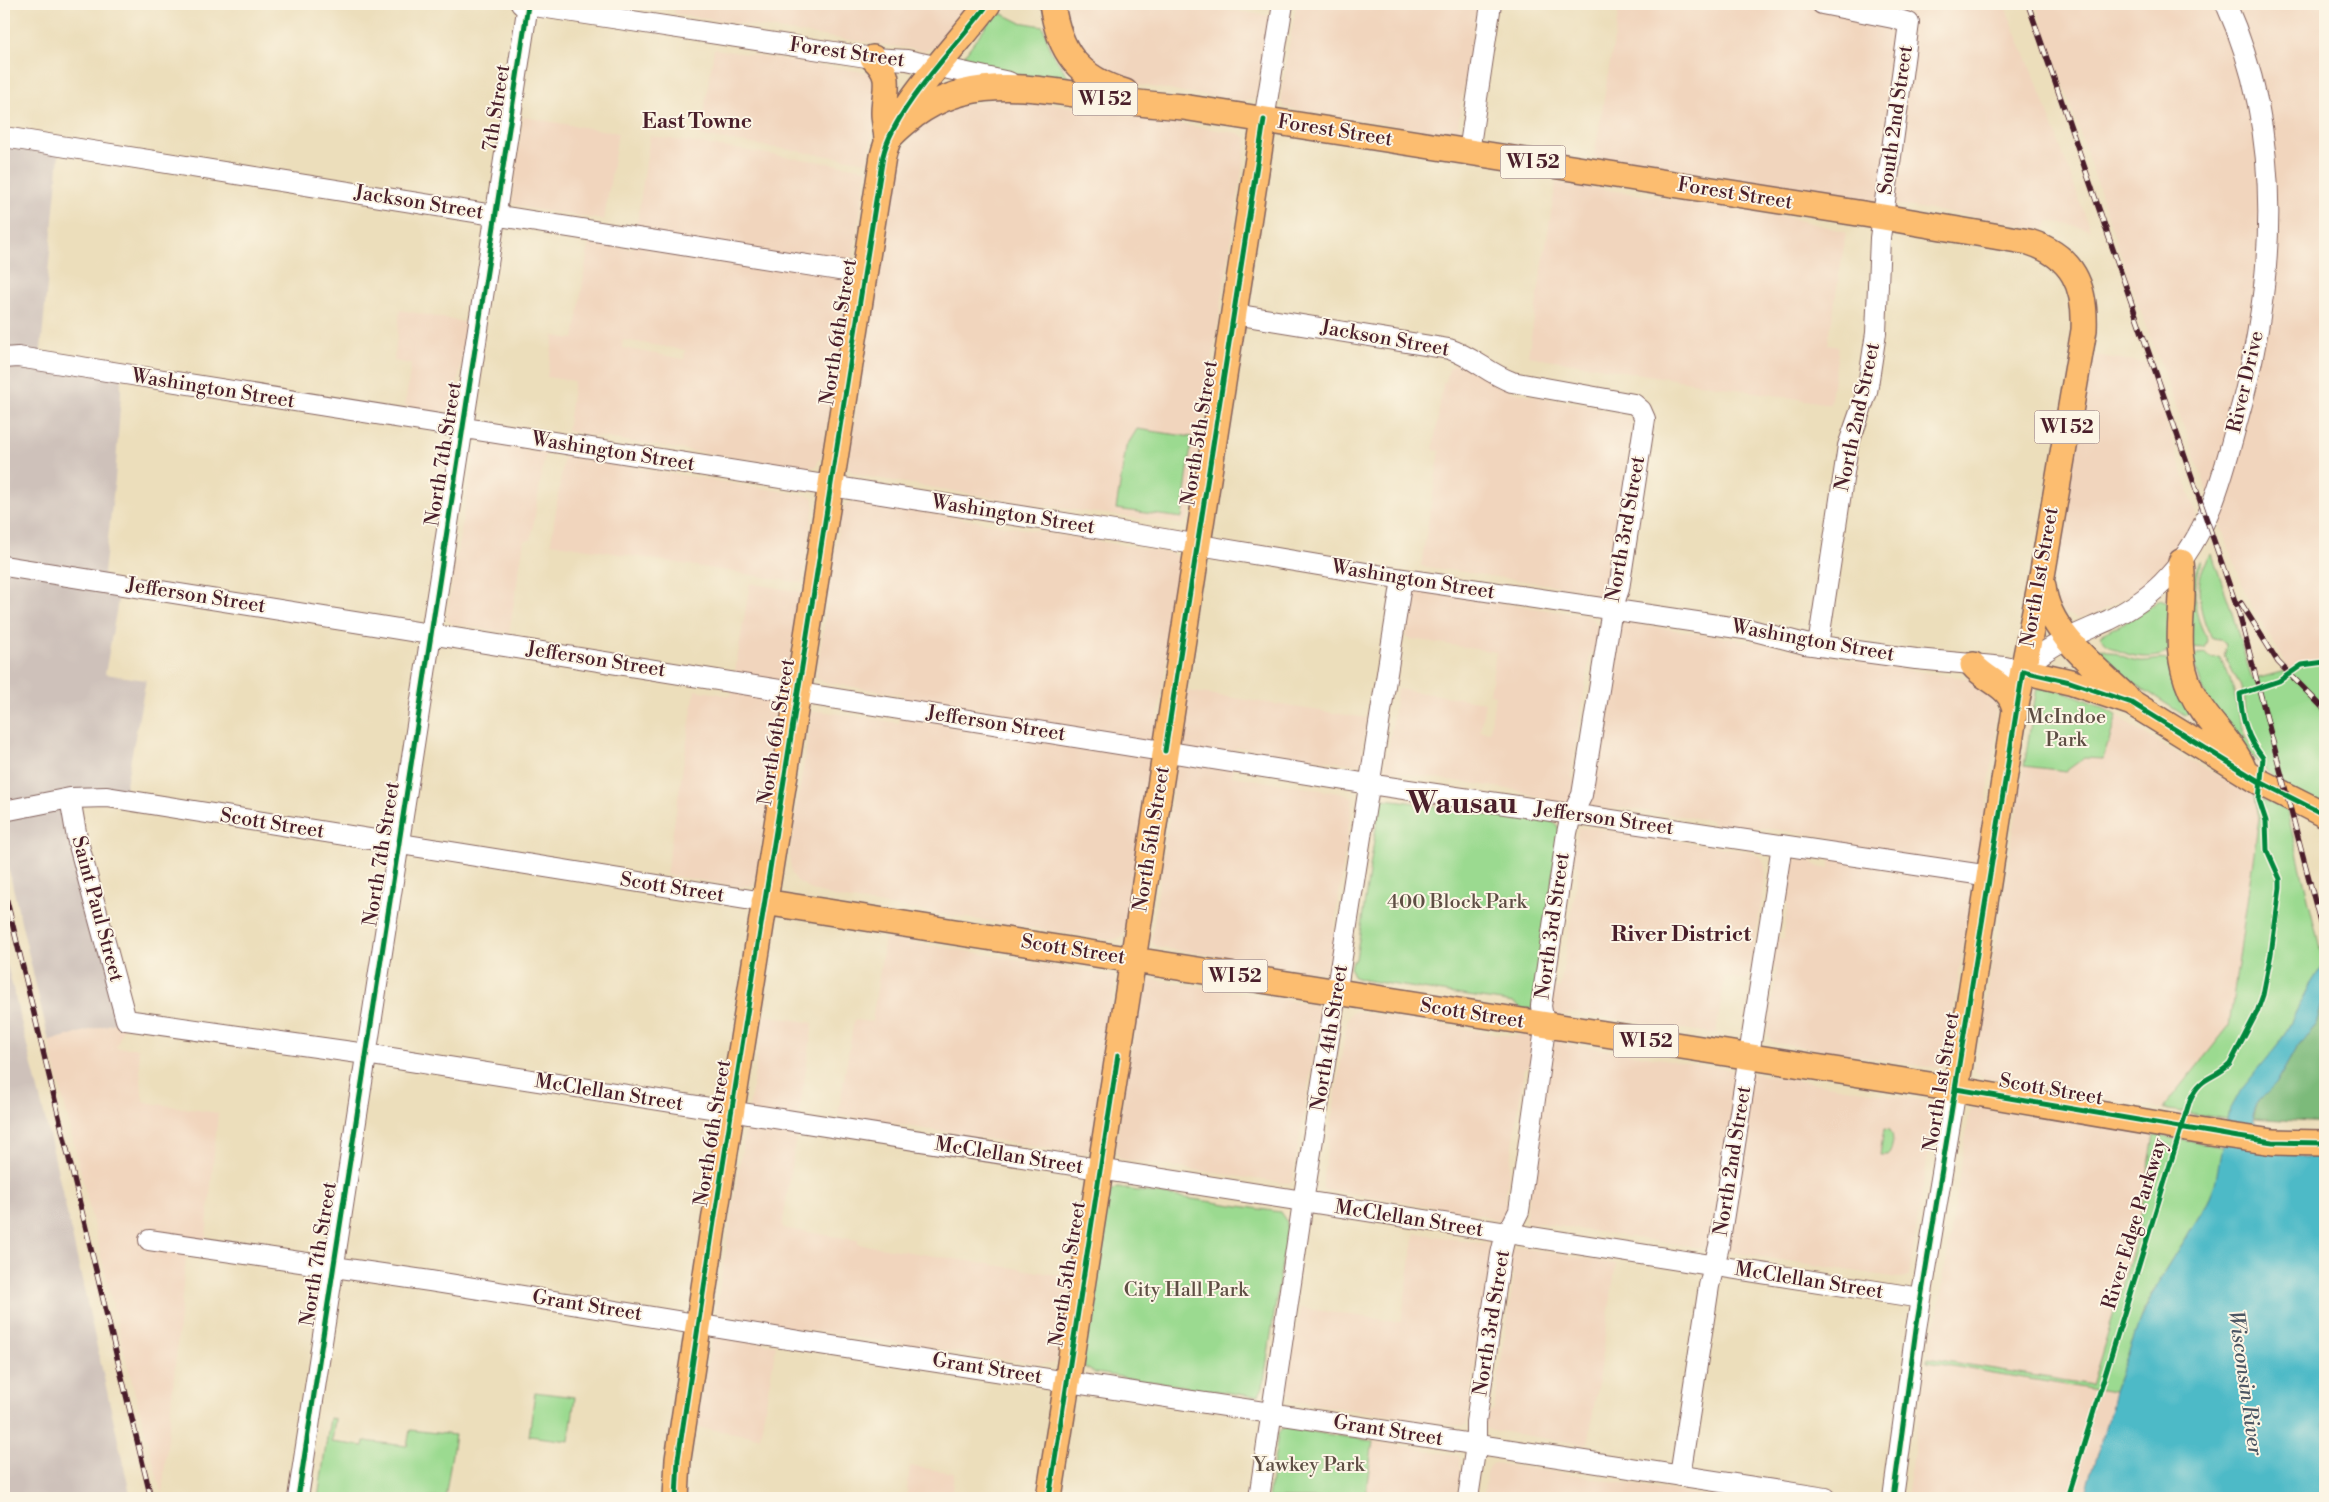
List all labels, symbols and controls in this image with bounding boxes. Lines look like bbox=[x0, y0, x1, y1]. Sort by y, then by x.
street label: Forest Street bbox=[788, 33, 906, 73]
street label: South 2nd Street bbox=[1873, 44, 1919, 196]
street label: 7th Street bbox=[478, 63, 516, 153]
road number: WI 52 bbox=[1072, 82, 1138, 116]
district label: East Towne bbox=[642, 109, 752, 135]
street label: Forest Street bbox=[1276, 110, 1394, 152]
road number: WI 52 bbox=[1500, 146, 1566, 178]
street label: Forest Street bbox=[1676, 173, 1794, 215]
street label: Jackson Street bbox=[352, 180, 485, 226]
street label: North 6th Street bbox=[815, 257, 863, 407]
street label: Jackson Street bbox=[1318, 315, 1451, 363]
street label: River Drive bbox=[2222, 329, 2270, 435]
street label: North 2nd Street bbox=[1830, 340, 1886, 494]
street label: North 5th Street bbox=[1176, 358, 1224, 508]
street label: Washington Street bbox=[129, 364, 296, 414]
street label: North 7th Street bbox=[420, 380, 468, 528]
road number: WI 52 bbox=[2034, 411, 2100, 444]
street label: Washington Street bbox=[529, 427, 696, 477]
street label: North 3rd Street bbox=[1601, 454, 1651, 604]
street label: Washington Street bbox=[929, 490, 1096, 540]
street label: North 1st Street bbox=[2015, 505, 2065, 649]
street label: Washington Street bbox=[1329, 555, 1496, 605]
street label: Jefferson Street bbox=[124, 573, 267, 619]
street label: Washington Street bbox=[1729, 614, 1896, 668]
street label: Jefferson Street bbox=[524, 637, 667, 683]
street label: North 6th Street bbox=[753, 657, 801, 807]
street label: Jefferson Street bbox=[924, 701, 1067, 747]
park label: McIndoe Park bbox=[2026, 705, 2106, 753]
street label: North 5th Street bbox=[1128, 764, 1176, 914]
street label: North 7th Street bbox=[358, 780, 406, 928]
district label: Wausau bbox=[1406, 785, 1518, 823]
street label: Jefferson Street bbox=[1532, 797, 1675, 841]
street label: Scott Street bbox=[218, 803, 326, 845]
street label: Saint Paul Street bbox=[66, 833, 128, 985]
street label: North 3rd Street bbox=[1530, 851, 1576, 1001]
street label: Scott Street bbox=[618, 867, 726, 909]
park label: 400 Block Park bbox=[1387, 890, 1529, 915]
district label: River District bbox=[1611, 921, 1751, 948]
street label: Scott Street bbox=[1019, 929, 1127, 971]
road number: WI 52 bbox=[1202, 959, 1268, 992]
street label: North 4th Street bbox=[1306, 963, 1354, 1113]
street label: Scott Street bbox=[1418, 993, 1526, 1035]
street label: North 1st Street bbox=[1919, 1010, 1965, 1154]
road number: WI 52 bbox=[1614, 1024, 1678, 1058]
street label: North 6th Street bbox=[689, 1058, 737, 1208]
street label: McClellan Street bbox=[533, 1069, 685, 1117]
street label: Scott Street bbox=[1997, 1069, 2105, 1111]
street label: North 2nd Street bbox=[1709, 1084, 1757, 1238]
street label: McClellan Street bbox=[933, 1132, 1085, 1180]
street label: River Edge Parkway bbox=[2097, 1135, 2173, 1313]
street label: North 7th Street bbox=[295, 1180, 343, 1328]
street label: McClellan Street bbox=[1333, 1195, 1485, 1243]
street label: North 5th Street bbox=[1044, 1199, 1092, 1349]
street label: North 3rd Street bbox=[1468, 1248, 1516, 1398]
street label: McClellan Street bbox=[1733, 1257, 1885, 1305]
park label: City Hall Park bbox=[1124, 1278, 1250, 1303]
street label: Grant Street bbox=[530, 1285, 644, 1327]
water label: Wisconsin River bbox=[2222, 1309, 2268, 1458]
street label: Grant Street bbox=[930, 1348, 1044, 1390]
street label: Grant Street bbox=[1331, 1410, 1445, 1452]
park label: Yawkey Park bbox=[1252, 1453, 1366, 1478]

